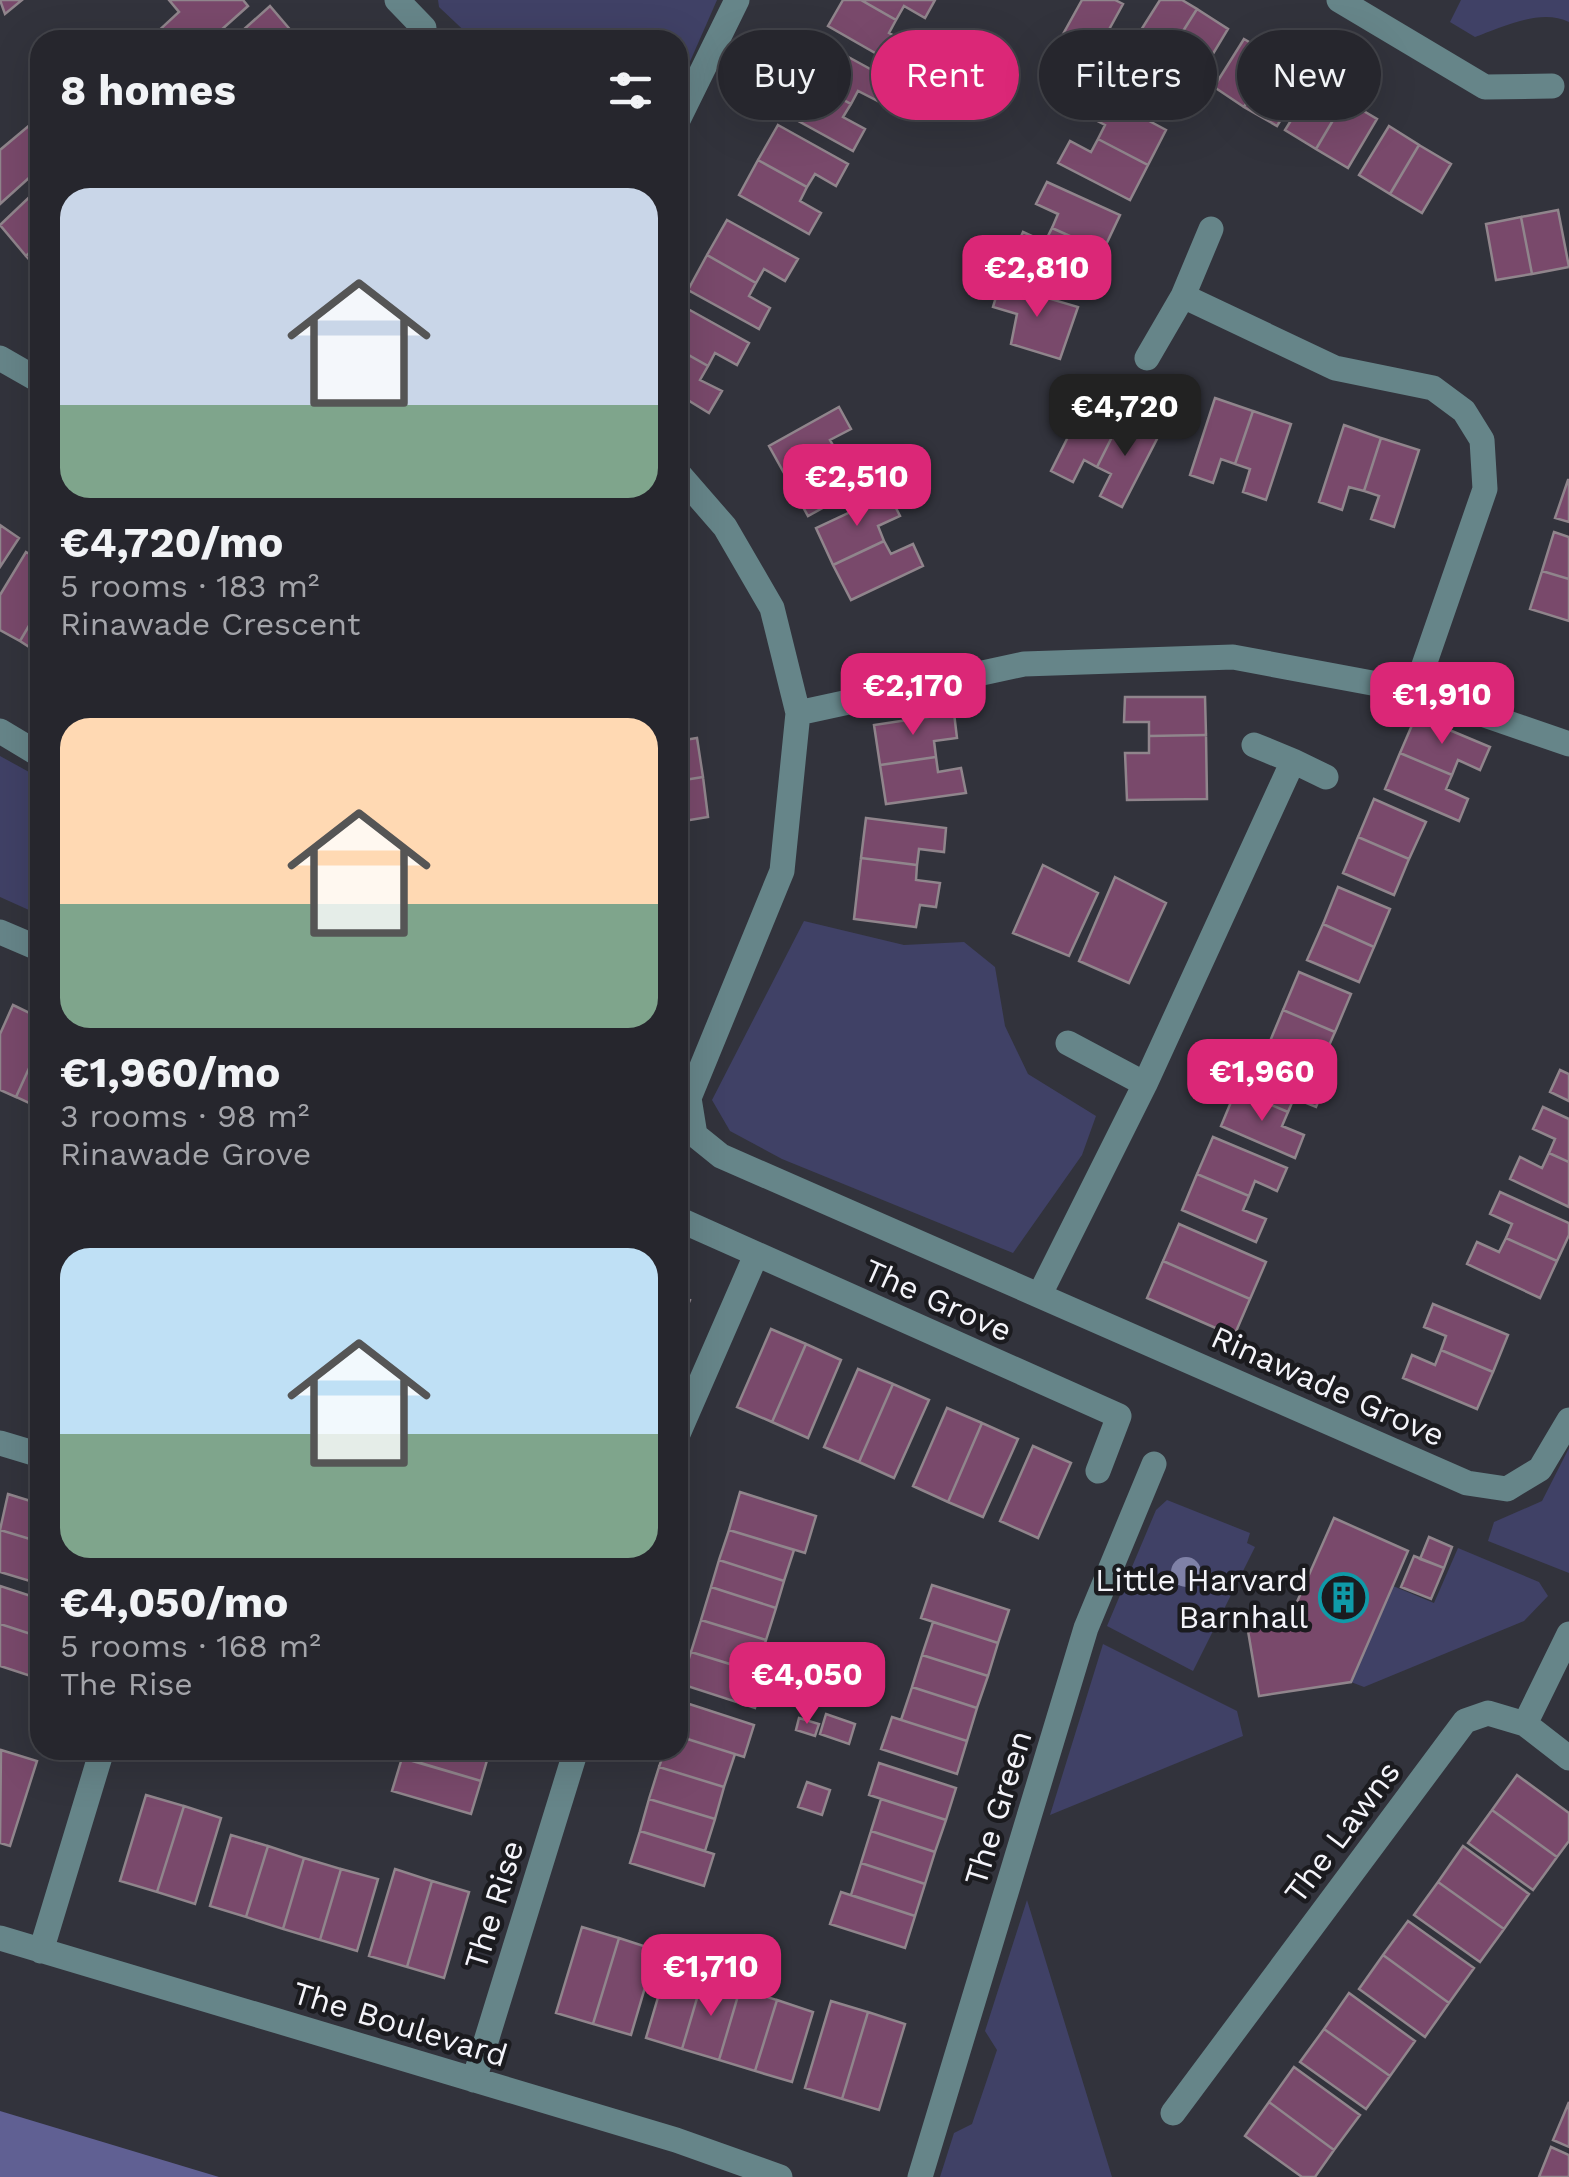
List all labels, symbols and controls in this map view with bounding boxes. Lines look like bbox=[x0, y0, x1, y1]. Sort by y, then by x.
chip: Buy bbox=[718, 30, 851, 120]
chip: Rent bbox=[871, 30, 1019, 120]
chip: Filters bbox=[1039, 30, 1217, 120]
chip: New bbox=[1237, 30, 1381, 120]
icon: filters bbox=[603, 63, 658, 118]
text: 8 homes bbox=[60, 66, 236, 115]
pin: €2,810 bbox=[956, 235, 1118, 320]
text: €2,810 bbox=[984, 248, 1090, 286]
icon: home bbox=[269, 253, 449, 433]
pin: €4,720 bbox=[1044, 374, 1206, 459]
text: €4,720 bbox=[1071, 387, 1179, 425]
pin: €2,510 bbox=[776, 444, 938, 529]
text: €2,510 bbox=[805, 457, 909, 495]
text: €4,720/mo bbox=[60, 518, 283, 567]
text: 5 rooms · 183 m² bbox=[60, 567, 320, 605]
text: Rinawade Crescent bbox=[60, 605, 360, 643]
pin: €2,170 bbox=[832, 653, 994, 738]
pin: €1,910 bbox=[1361, 662, 1523, 747]
text: €2,170 bbox=[863, 666, 963, 704]
text: €1,910 bbox=[1392, 675, 1492, 713]
icon: home bbox=[269, 783, 449, 963]
pin: €1,960 bbox=[1181, 1039, 1343, 1124]
text: €1,960/mo bbox=[60, 1048, 281, 1097]
text: €1,960 bbox=[1209, 1052, 1315, 1090]
text: 3 rooms · 98 m² bbox=[60, 1097, 309, 1135]
text: Rinawade Grove bbox=[60, 1135, 311, 1173]
street label: The Grove bbox=[858, 1251, 1018, 1349]
icon: home bbox=[269, 1313, 449, 1493]
street label: Rinawade Grove bbox=[1206, 1318, 1450, 1454]
place label: Little Harvard Barnhall bbox=[1095, 1561, 1308, 1636]
building icon: Little Harvard Barnhall bbox=[1317, 1572, 1369, 1624]
text: €4,050/mo bbox=[60, 1578, 288, 1627]
text: 5 rooms · 168 m² bbox=[60, 1627, 321, 1665]
pin: €4,050 bbox=[726, 1642, 888, 1727]
text: €4,050 bbox=[751, 1655, 863, 1693]
text: The Rise bbox=[60, 1665, 193, 1703]
street label: The Green bbox=[956, 1726, 1040, 1890]
street label: The Lawns bbox=[1276, 1753, 1408, 1911]
street label: The Rise bbox=[456, 1836, 532, 1974]
pin: €1,710 bbox=[630, 1934, 792, 2019]
text: €1,710 bbox=[663, 1947, 759, 1985]
street label: The Boulevard bbox=[288, 1973, 512, 2075]

